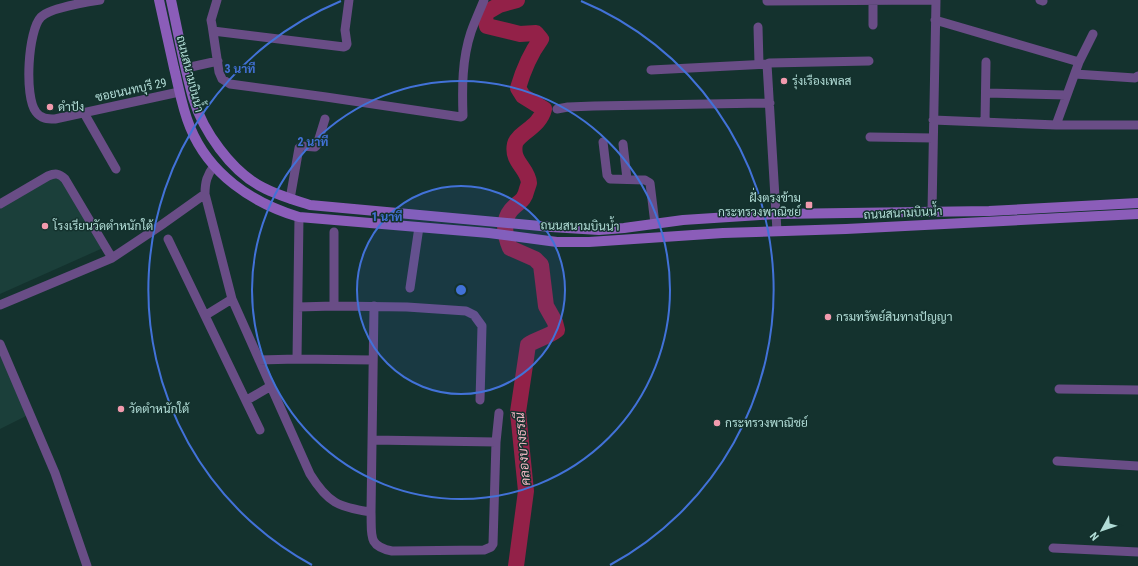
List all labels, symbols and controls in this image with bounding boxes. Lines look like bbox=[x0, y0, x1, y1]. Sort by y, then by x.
street label: ถนนสนามบินน้ำ bbox=[174, 33, 210, 114]
text: 3 นาที bbox=[225, 61, 256, 76]
place label: รุ่งเรืองเพลส bbox=[792, 74, 852, 90]
street label: ซอยนนทบุรี 29 bbox=[94, 75, 168, 106]
marker: รุ่งเรืองเพลส bbox=[779, 76, 789, 86]
place label: ดำปัง bbox=[58, 100, 84, 114]
marker: ดำปัง bbox=[45, 102, 55, 112]
text: 2 นาที bbox=[298, 134, 329, 149]
place label: ฝั่งตรงข้าม กระทรวงพาณิชย์ bbox=[718, 187, 801, 219]
marker: ฝั่งตรงข้าม กระทรวงพาณิชย์ bbox=[804, 200, 814, 210]
street label: ถนนสนามบินน้ำ bbox=[863, 200, 943, 222]
text: 1 นาที bbox=[372, 209, 403, 224]
street label: ถนนสนามบินน้ำ bbox=[540, 214, 620, 234]
place label: โรงเรียนวัดตำหนักใต้ bbox=[52, 218, 154, 233]
marker: โรงเรียนวัดตำหนักใต้ bbox=[40, 221, 50, 231]
centre of rings bbox=[454, 283, 468, 297]
place label: กรมทรัพย์สินทางปัญญา bbox=[836, 309, 953, 324]
marker: กรมทรัพย์สินทางปัญญา bbox=[823, 312, 833, 322]
place label: วัดตำหนักใต้ bbox=[129, 401, 190, 416]
marker: วัดตำหนักใต้ bbox=[116, 404, 126, 414]
water label: คลองบางธรณี bbox=[510, 411, 533, 486]
place label: กระทรวงพาณิชย์ bbox=[725, 415, 808, 430]
marker: กระทรวงพาณิชย์ bbox=[712, 418, 722, 428]
north arrow bbox=[1082, 510, 1122, 550]
text: N bbox=[1087, 529, 1102, 543]

